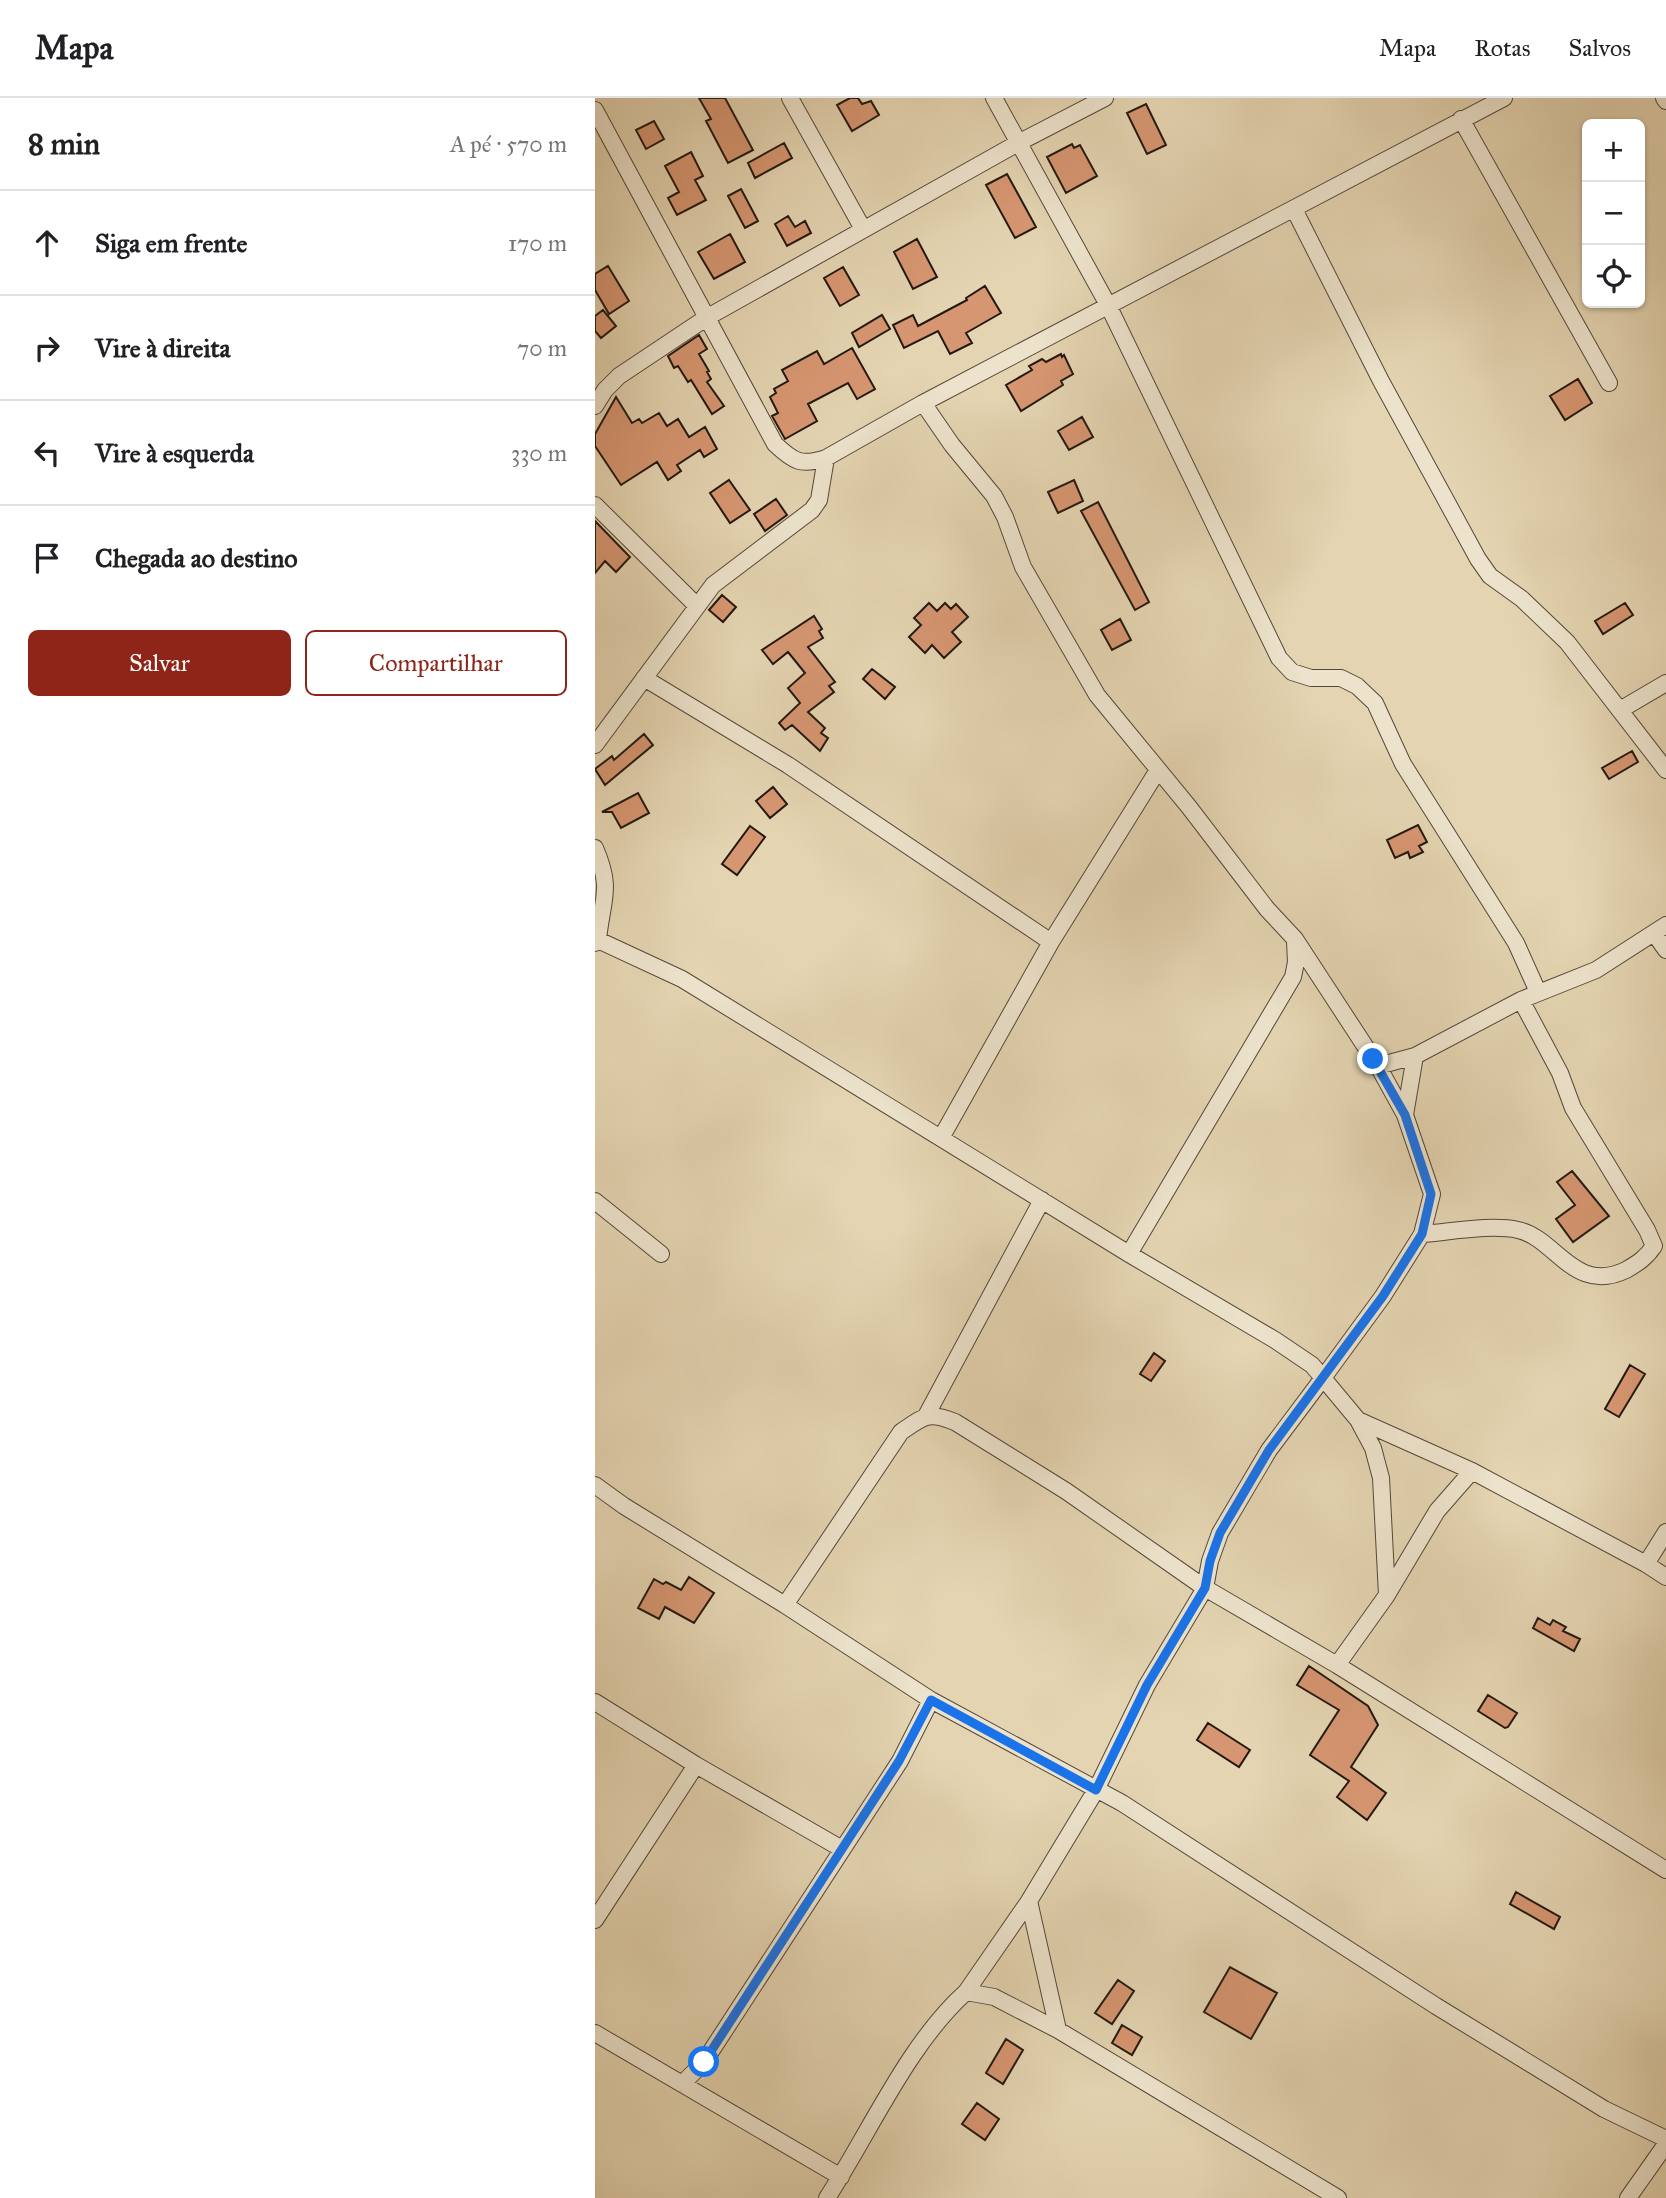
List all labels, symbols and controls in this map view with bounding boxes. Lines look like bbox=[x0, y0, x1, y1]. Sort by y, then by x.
text: Mapa bbox=[35, 28, 113, 68]
text: Mapa bbox=[1379, 33, 1436, 63]
text: Rotas bbox=[1474, 33, 1530, 63]
text: Salvos bbox=[1568, 33, 1631, 63]
map controls bbox=[1582, 119, 1645, 308]
button: + bbox=[1582, 119, 1645, 182]
text: 8 min bbox=[28, 126, 100, 162]
text: A pé · 570 m bbox=[450, 130, 567, 158]
button: − bbox=[1582, 182, 1645, 245]
icon: ahead bbox=[28, 224, 66, 262]
text: Siga em frente bbox=[95, 227, 247, 259]
text: 170 m bbox=[508, 229, 567, 257]
button: locate bbox=[1582, 245, 1645, 308]
icon: right bbox=[28, 329, 66, 367]
text: Vire à direita bbox=[95, 332, 231, 364]
text: 70 m bbox=[517, 334, 567, 362]
icon: left bbox=[28, 434, 66, 472]
text: Vire à esquerda bbox=[95, 437, 254, 469]
text: 330 m bbox=[511, 439, 567, 467]
icon: arrive bbox=[28, 539, 66, 577]
text: Chegada ao destino bbox=[95, 542, 298, 574]
button: Salvar bbox=[28, 630, 291, 696]
button: Compartilhar bbox=[305, 630, 567, 696]
route end bbox=[1357, 1043, 1388, 1074]
route start bbox=[688, 2046, 719, 2077]

